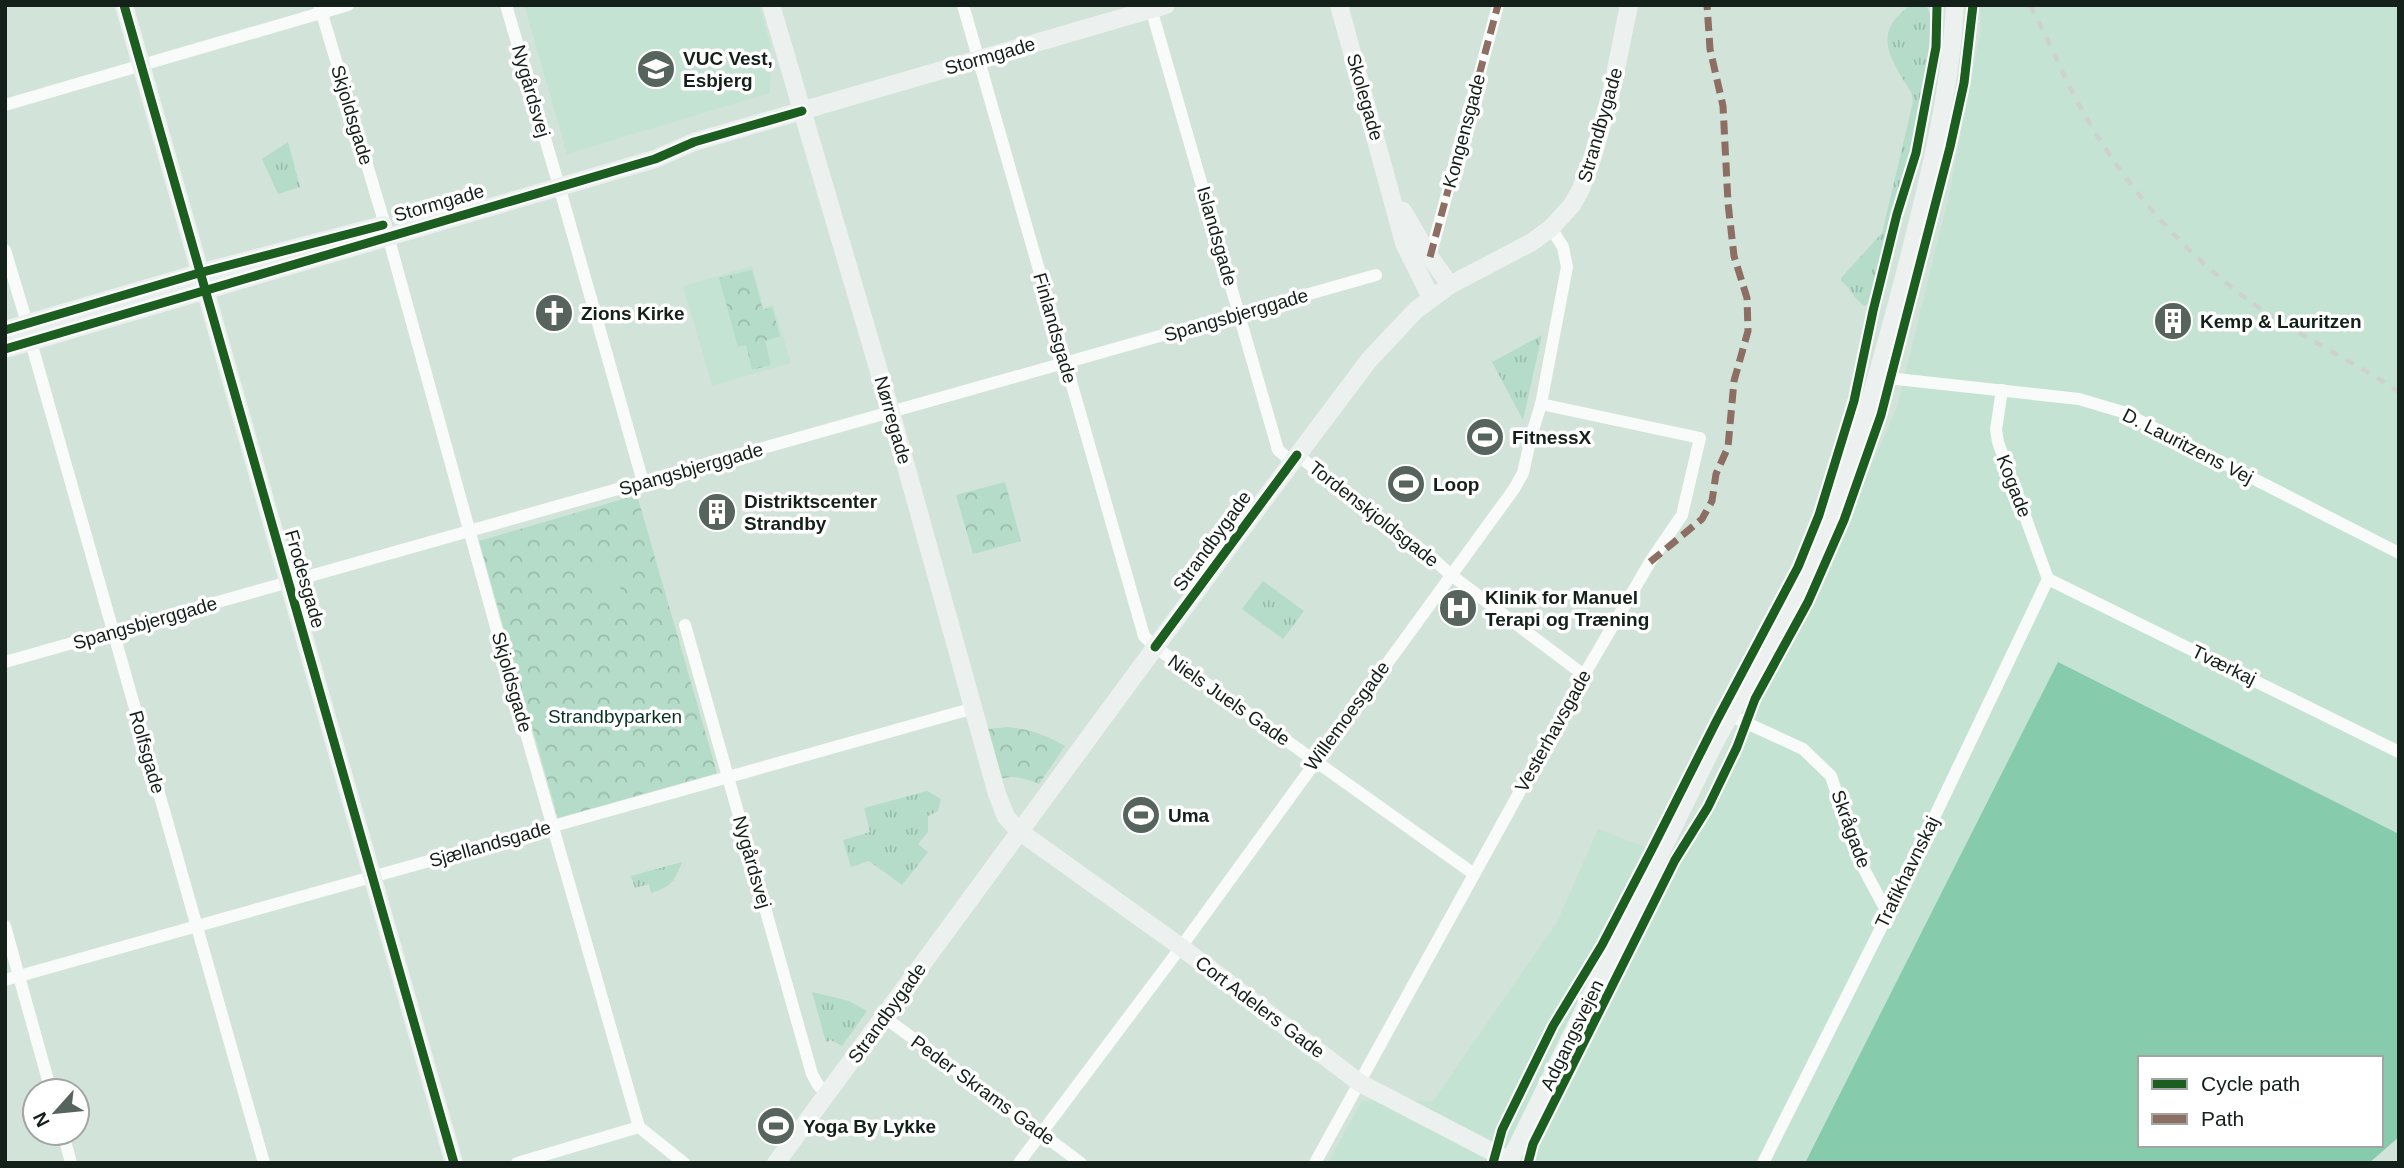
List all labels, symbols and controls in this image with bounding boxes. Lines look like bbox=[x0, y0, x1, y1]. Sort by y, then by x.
street label: Stormgade bbox=[942, 33, 1038, 79]
street label: Nygårdsvej bbox=[508, 42, 554, 140]
school or university icon: VUC Vest, Esbjerg bbox=[635, 48, 677, 90]
place label: VUC Vest, Esbjerg bbox=[683, 48, 773, 91]
street label: Skolegade bbox=[1343, 51, 1387, 143]
street label: Skjoldsgade bbox=[327, 62, 377, 168]
street label: Strandbygade bbox=[1574, 65, 1626, 185]
street label: Kongensgade bbox=[1439, 72, 1489, 190]
street label: Stormgade bbox=[391, 180, 487, 226]
street label: Islandsgade bbox=[1193, 184, 1241, 288]
street label: Finlandsgade bbox=[1029, 270, 1081, 386]
street label: Spangsbjerggade bbox=[1162, 284, 1310, 346]
church icon: Zions Kirke bbox=[533, 292, 575, 334]
building icon: Kemp & Lauritzen bbox=[2152, 300, 2194, 342]
place label: Zions Kirke bbox=[581, 303, 684, 324]
place label: Kemp & Lauritzen bbox=[2200, 311, 2362, 332]
street label: Nørregade bbox=[870, 373, 916, 467]
street label: D. Lauritzens Vej bbox=[2119, 404, 2257, 488]
sports icon: FitnessX bbox=[1464, 416, 1506, 458]
place label: FitnessX bbox=[1512, 427, 1592, 448]
street label: Spangsbjerggade bbox=[617, 438, 765, 500]
street label: Kogade bbox=[1992, 452, 2036, 520]
street label: Tordenskjoldsgade bbox=[1305, 457, 1443, 571]
sports icon: Loop bbox=[1385, 463, 1427, 505]
place label: Loop bbox=[1433, 474, 1479, 495]
street label: Strandbygade bbox=[1169, 487, 1255, 595]
building icon: Distriktscenter Strandby bbox=[696, 491, 738, 533]
place label: Distriktscenter Strandby bbox=[744, 491, 878, 534]
street label: Frodesgade bbox=[281, 527, 329, 631]
hospital icon: Klinik for Manuel Terapi og Træning bbox=[1437, 587, 1479, 629]
place label: Klinik for Manuel Terapi og Træning bbox=[1485, 587, 1649, 630]
street label: Spangsbjerggade bbox=[71, 592, 219, 654]
street label: Skjoldsgade bbox=[488, 629, 536, 735]
street label: Tværkaj bbox=[2189, 641, 2259, 689]
street label: Niels Juels Gade bbox=[1164, 650, 1294, 750]
street label: Willemoesgade bbox=[1300, 657, 1394, 775]
street label: Vesterhavsgade bbox=[1511, 666, 1595, 796]
park label: Strandbyparken bbox=[548, 706, 682, 727]
street label: Rolfsgade bbox=[125, 708, 169, 796]
street label: Skrågade bbox=[1827, 787, 1875, 871]
sports icon: Uma bbox=[1120, 794, 1162, 836]
place label: Uma bbox=[1168, 805, 1210, 826]
street label: Nygårdsvej bbox=[729, 813, 775, 911]
street label: Trafikhavnskaj bbox=[1871, 813, 1943, 931]
street label: Sjællandsgade bbox=[427, 817, 553, 871]
street label: Cort Adelers Gade bbox=[1191, 952, 1329, 1062]
street label: Strandbygade bbox=[844, 959, 930, 1067]
street label: Adgangsvejen bbox=[1536, 976, 1608, 1094]
street label: Peder Skrams Gade bbox=[907, 1031, 1059, 1149]
legend bbox=[2138, 1056, 2383, 1147]
text: Cycle path bbox=[2201, 1072, 2300, 1095]
north arrow bbox=[21, 1077, 91, 1147]
sports icon: Yoga By Lykke bbox=[755, 1105, 797, 1147]
text: Path bbox=[2201, 1107, 2244, 1130]
text: N bbox=[29, 1109, 54, 1130]
place label: Yoga By Lykke bbox=[803, 1116, 936, 1137]

